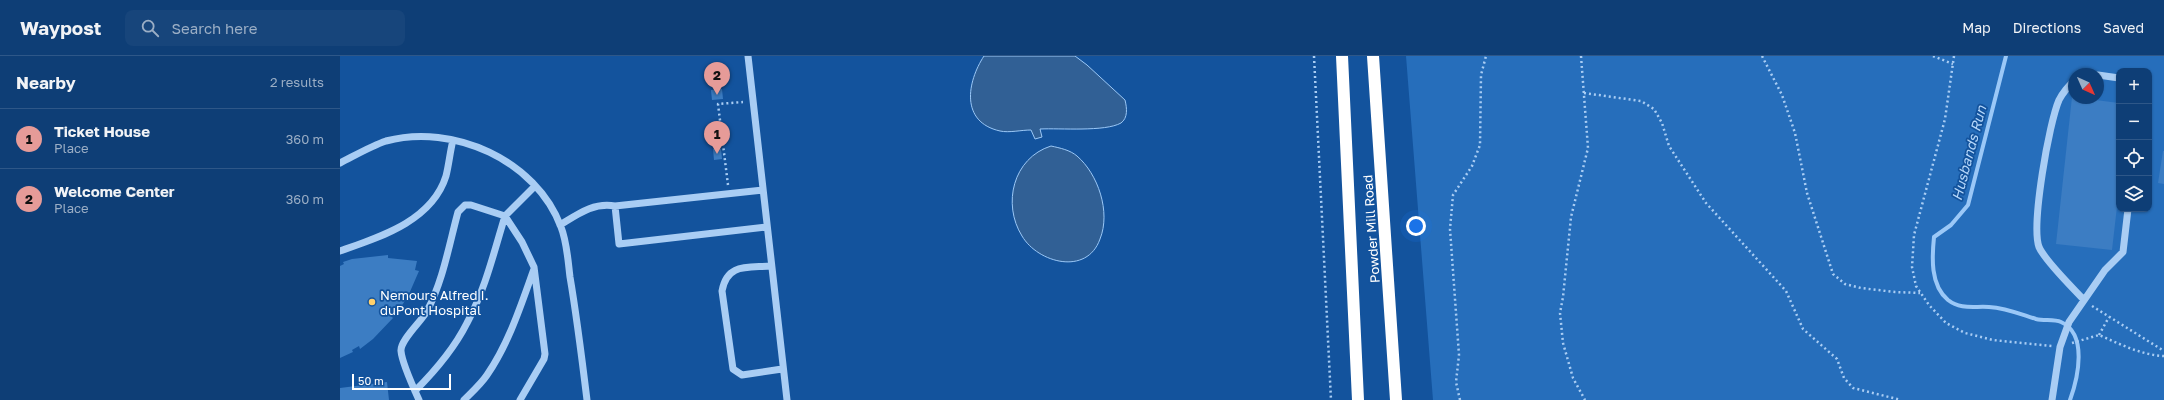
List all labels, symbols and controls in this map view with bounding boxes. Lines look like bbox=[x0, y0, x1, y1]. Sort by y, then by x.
search box bbox=[125, 10, 405, 46]
text: Waypost bbox=[20, 16, 101, 39]
icon: search bbox=[139, 17, 161, 39]
text: Search here bbox=[171, 19, 257, 37]
text: Map bbox=[1962, 19, 1991, 36]
text: Directions bbox=[2013, 19, 2081, 36]
text: Saved bbox=[2103, 19, 2144, 36]
pin: 2 bbox=[704, 62, 730, 95]
north arrow bbox=[2068, 68, 2104, 104]
map controls bbox=[2116, 68, 2152, 212]
button: + bbox=[2116, 68, 2152, 104]
text: Nearby bbox=[16, 72, 76, 93]
text: 2 results bbox=[270, 74, 324, 90]
water label: Husbands Run bbox=[1948, 102, 1990, 202]
button: − bbox=[2116, 104, 2152, 140]
pin: 1 bbox=[704, 121, 730, 154]
text: Ticket House bbox=[54, 122, 150, 140]
text: 1 bbox=[26, 131, 32, 147]
text: 360 m bbox=[286, 131, 324, 147]
text: Place bbox=[54, 140, 89, 156]
button: locate bbox=[2116, 140, 2152, 176]
street label: Powder Mill Road bbox=[1359, 174, 1383, 284]
button: layers bbox=[2116, 176, 2152, 212]
text: Welcome Center bbox=[54, 182, 175, 200]
text: 2 bbox=[25, 191, 33, 207]
text: 360 m bbox=[286, 191, 324, 207]
text: Place bbox=[54, 200, 89, 216]
your location bbox=[1406, 216, 1426, 236]
place label: Nemours Alfred I. duPont Hospital bbox=[380, 287, 489, 318]
marker: Nemours Alfred I. duPont Hospital bbox=[367, 297, 377, 307]
scale bar bbox=[352, 372, 451, 391]
text: 50 m bbox=[358, 374, 384, 387]

